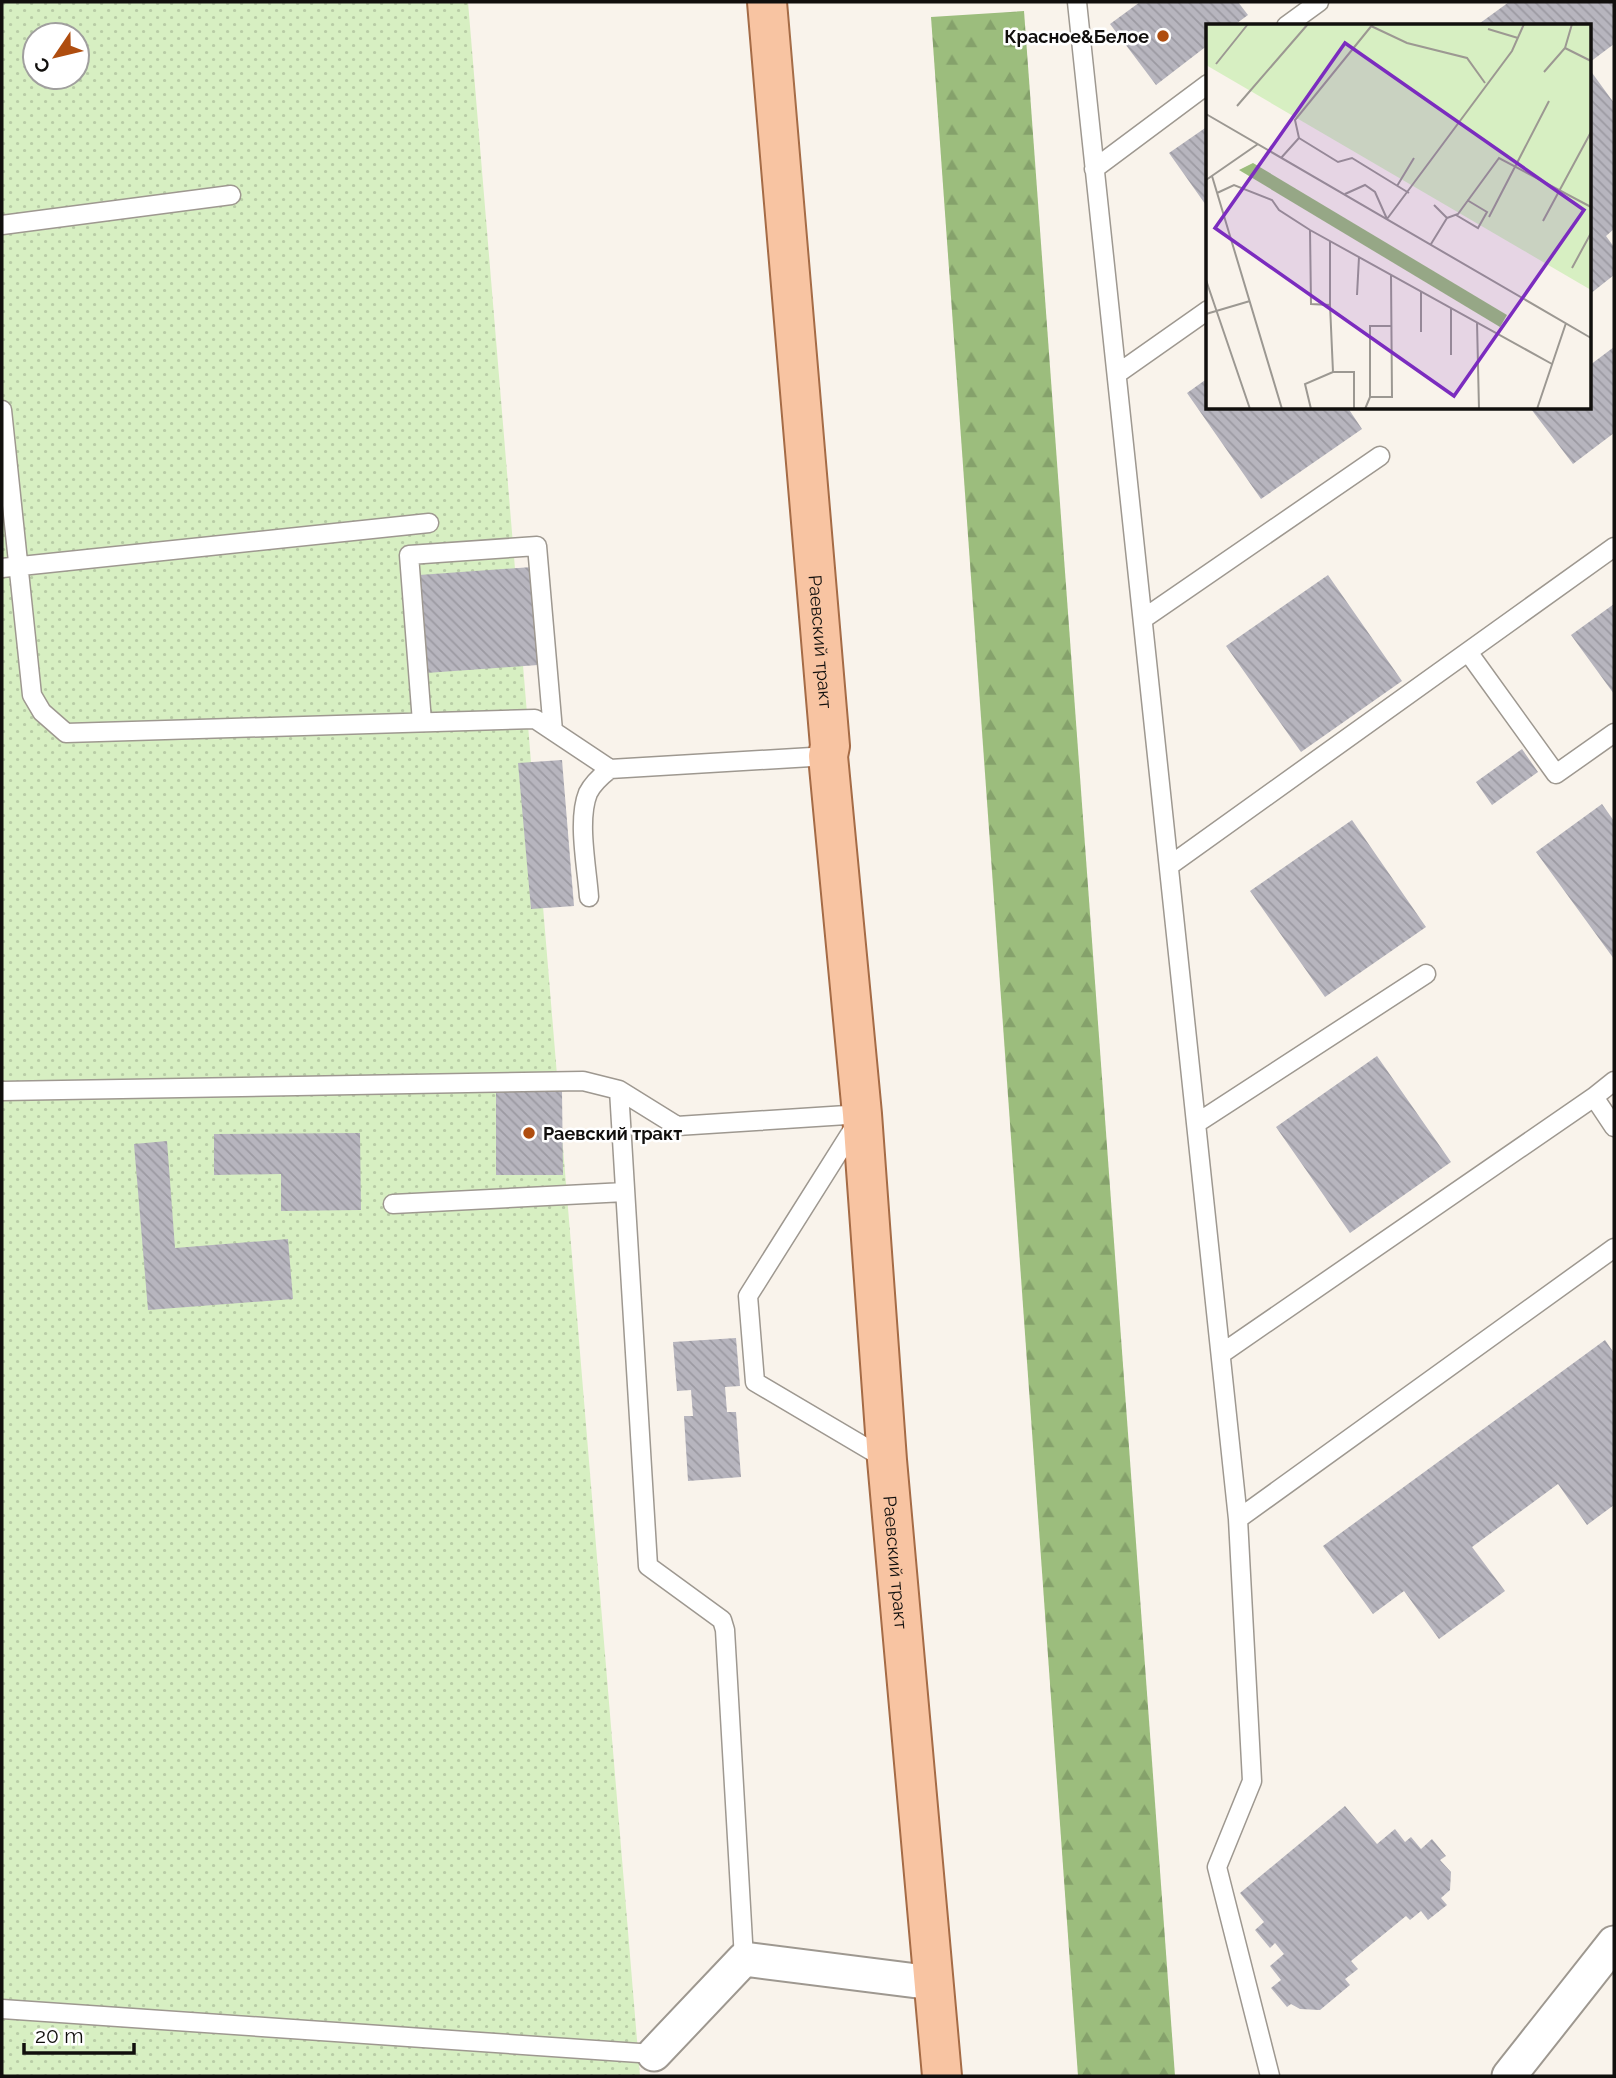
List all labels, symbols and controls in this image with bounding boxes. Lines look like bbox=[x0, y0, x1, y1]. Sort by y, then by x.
north arrow bbox=[21, 21, 91, 91]
inset map bbox=[1206, 24, 1592, 410]
place label: Красное&Белое bbox=[1004, 26, 1149, 47]
marker: Красное&Белое bbox=[1155, 28, 1171, 44]
text: С bbox=[29, 54, 55, 77]
street label: Раевский тракт bbox=[805, 574, 837, 710]
place label: Раевский тракт bbox=[543, 1123, 682, 1144]
marker: Раевский тракт bbox=[521, 1125, 537, 1141]
street label: Раевский тракт bbox=[880, 1495, 913, 1630]
scale bar bbox=[24, 2011, 135, 2056]
text: 20 m bbox=[35, 2023, 83, 2048]

